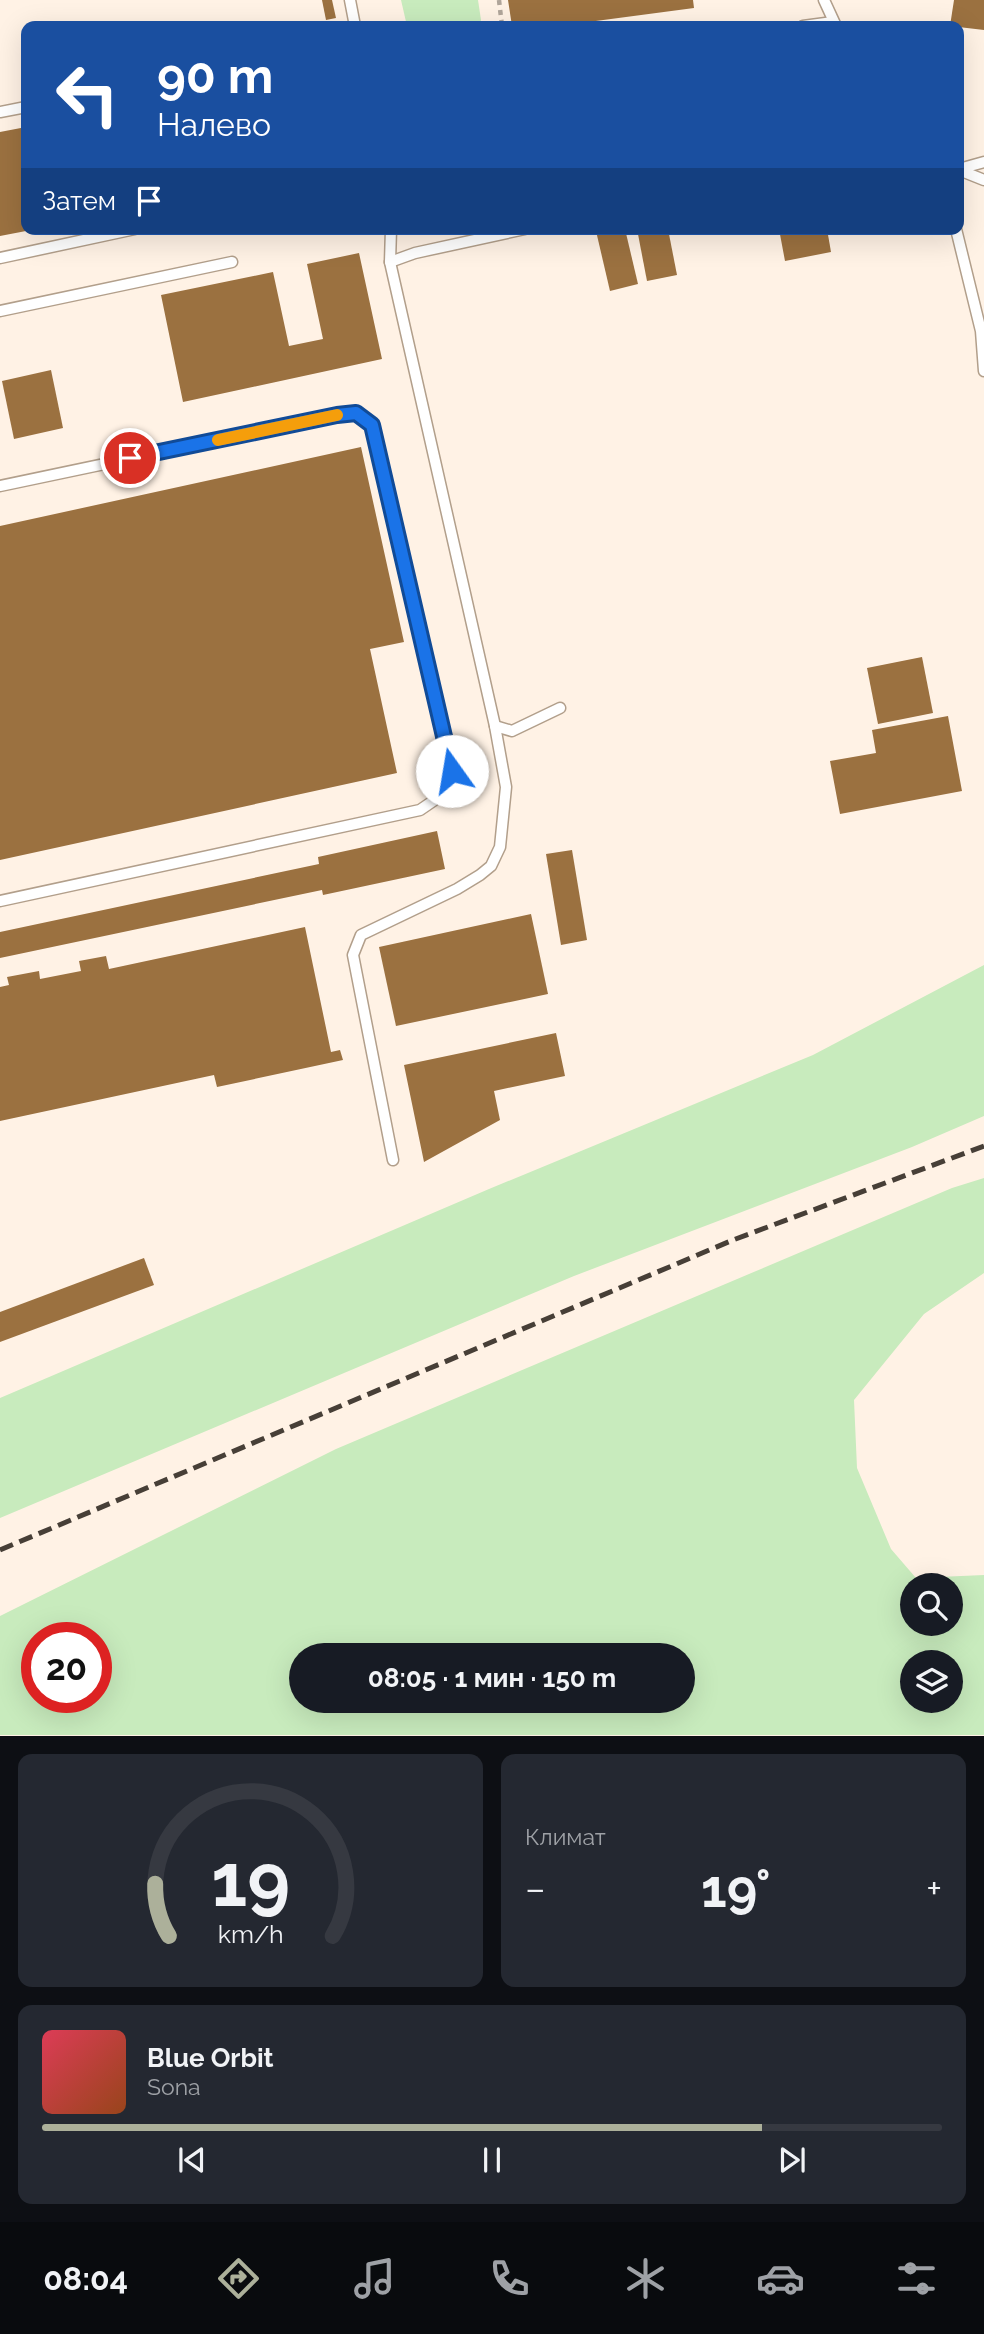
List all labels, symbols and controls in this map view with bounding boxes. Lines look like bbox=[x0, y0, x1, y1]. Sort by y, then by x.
text: 90 m bbox=[157, 47, 273, 104]
icon: left bbox=[42, 49, 133, 140]
text: Налево bbox=[157, 106, 271, 143]
icon: arrive bbox=[130, 182, 168, 220]
text: Затем bbox=[42, 186, 116, 216]
pin bbox=[100, 428, 160, 488]
icon: arrive bbox=[111, 439, 149, 477]
position arrow bbox=[415, 734, 489, 808]
map controls bbox=[900, 1573, 963, 1713]
button: search bbox=[900, 1573, 963, 1636]
speed limit sign: 20 bbox=[21, 1622, 112, 1713]
button: layers bbox=[900, 1650, 963, 1713]
text: 08:05 · 1 мин · 150 m bbox=[368, 1663, 616, 1693]
text: Климат bbox=[525, 1823, 606, 1850]
text: 19 bbox=[211, 1839, 290, 1924]
text: 19° bbox=[701, 1858, 771, 1919]
text: − bbox=[525, 1866, 545, 1911]
text: + bbox=[926, 1866, 942, 1911]
text: km/h bbox=[218, 1919, 283, 1949]
text: Blue Orbit bbox=[147, 2043, 274, 2073]
text: Sona bbox=[147, 2073, 201, 2100]
icon: previous bbox=[173, 2141, 211, 2179]
icon: pause bbox=[473, 2141, 511, 2179]
icon: next bbox=[773, 2141, 811, 2179]
icon: directions bbox=[214, 2254, 263, 2303]
icon: music bbox=[350, 2254, 399, 2303]
icon: phone bbox=[485, 2254, 534, 2303]
icon: climate bbox=[621, 2254, 670, 2303]
icon: car bbox=[756, 2254, 805, 2303]
icon: filters bbox=[892, 2254, 941, 2303]
text: 08:04 bbox=[43, 2260, 128, 2297]

